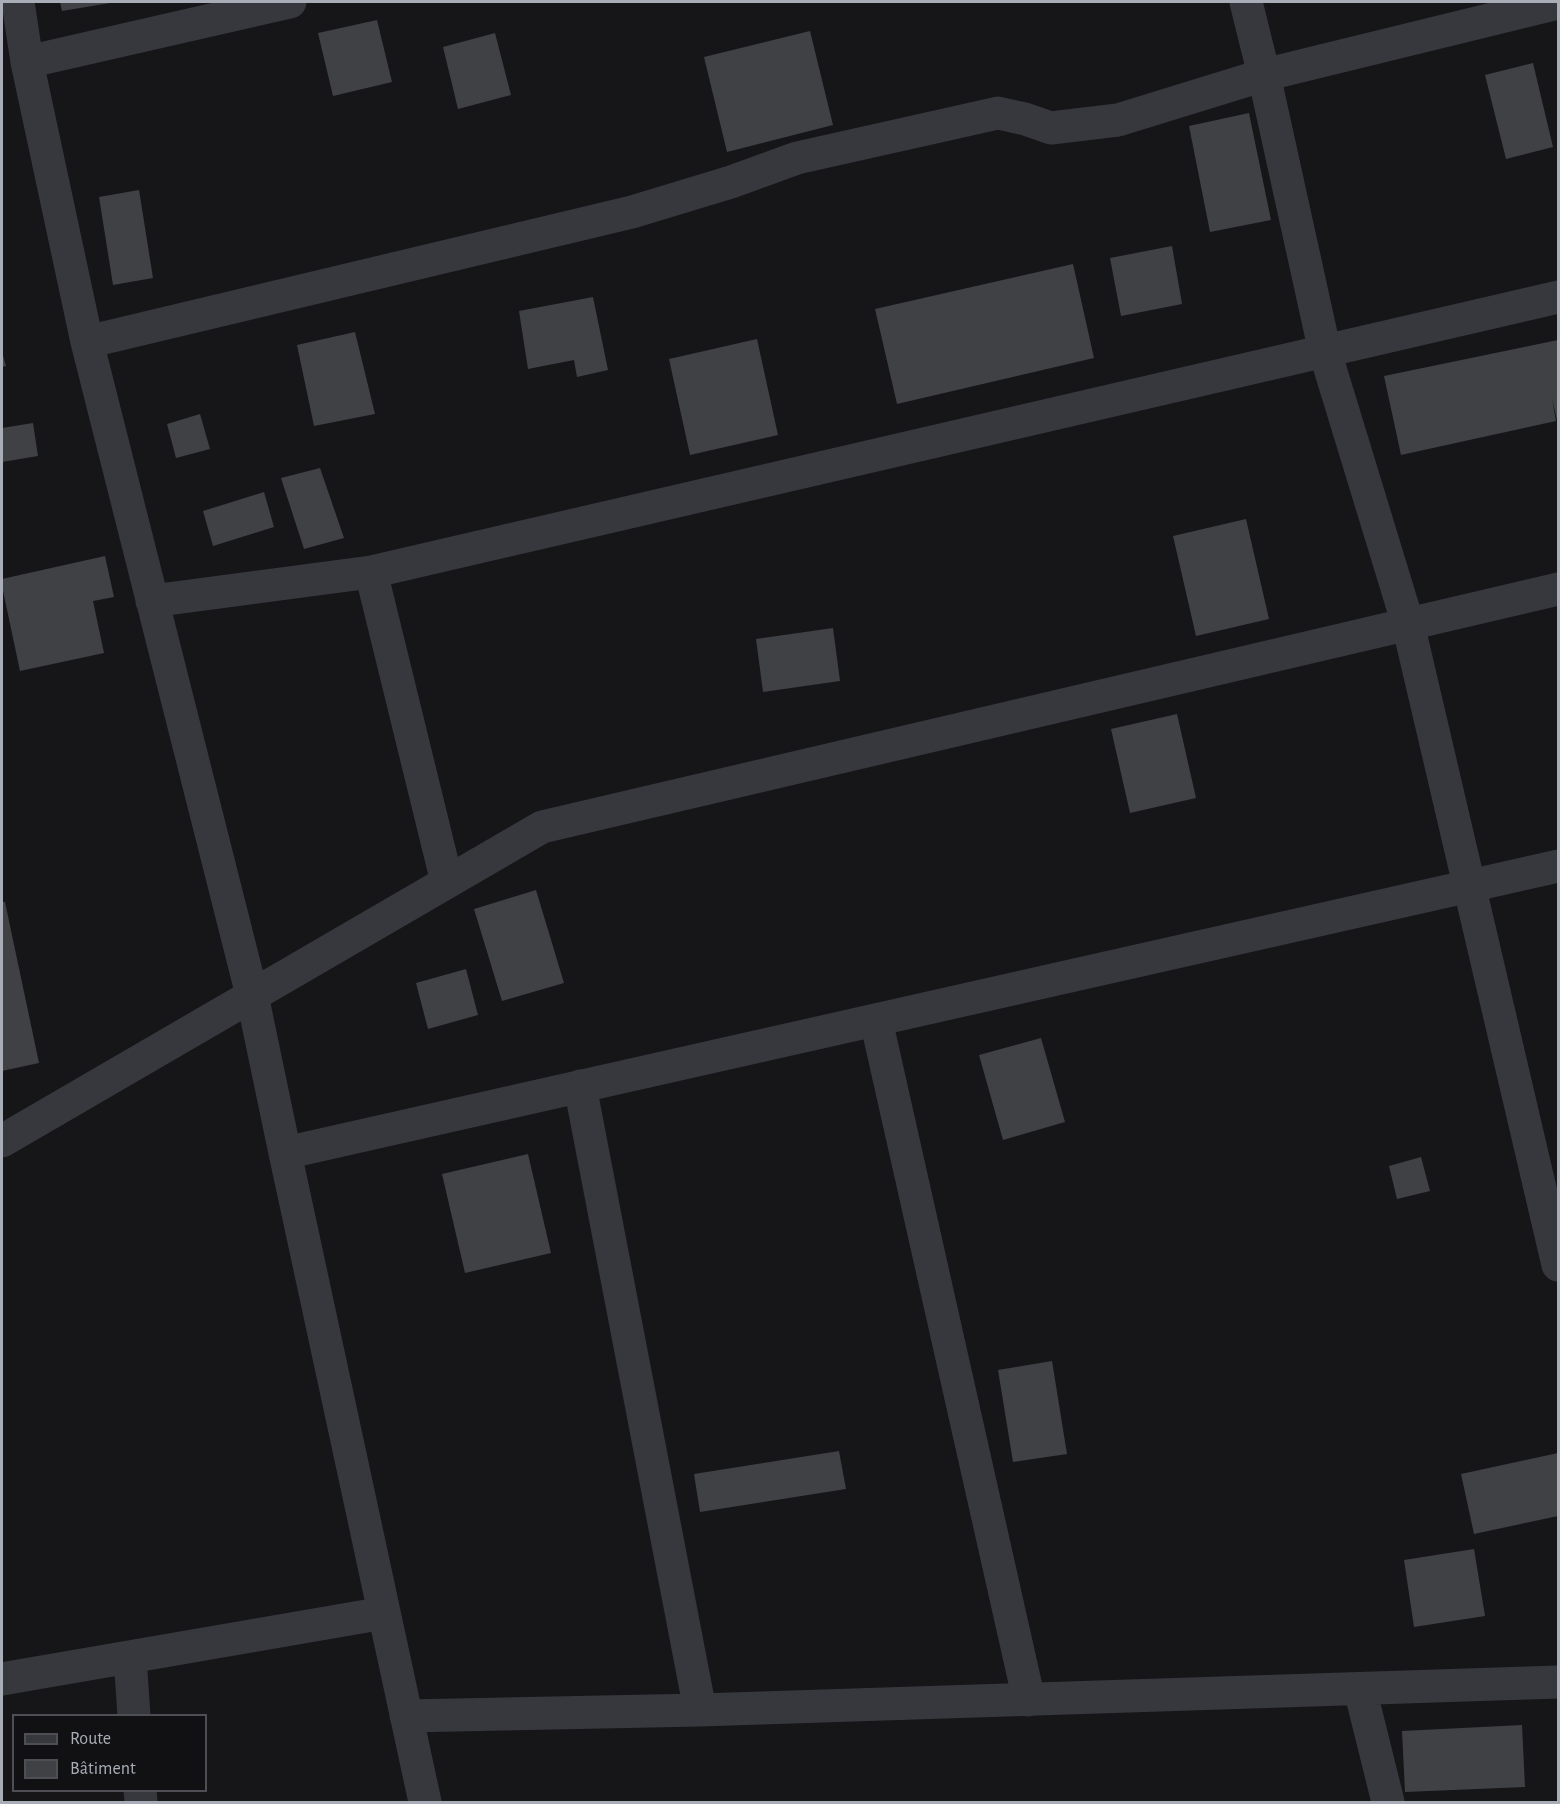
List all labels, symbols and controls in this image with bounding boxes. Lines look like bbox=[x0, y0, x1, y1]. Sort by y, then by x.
legend bbox=[12, 1714, 207, 1792]
text: Route bbox=[70, 1730, 111, 1748]
text: Bâtiment bbox=[70, 1760, 136, 1778]

